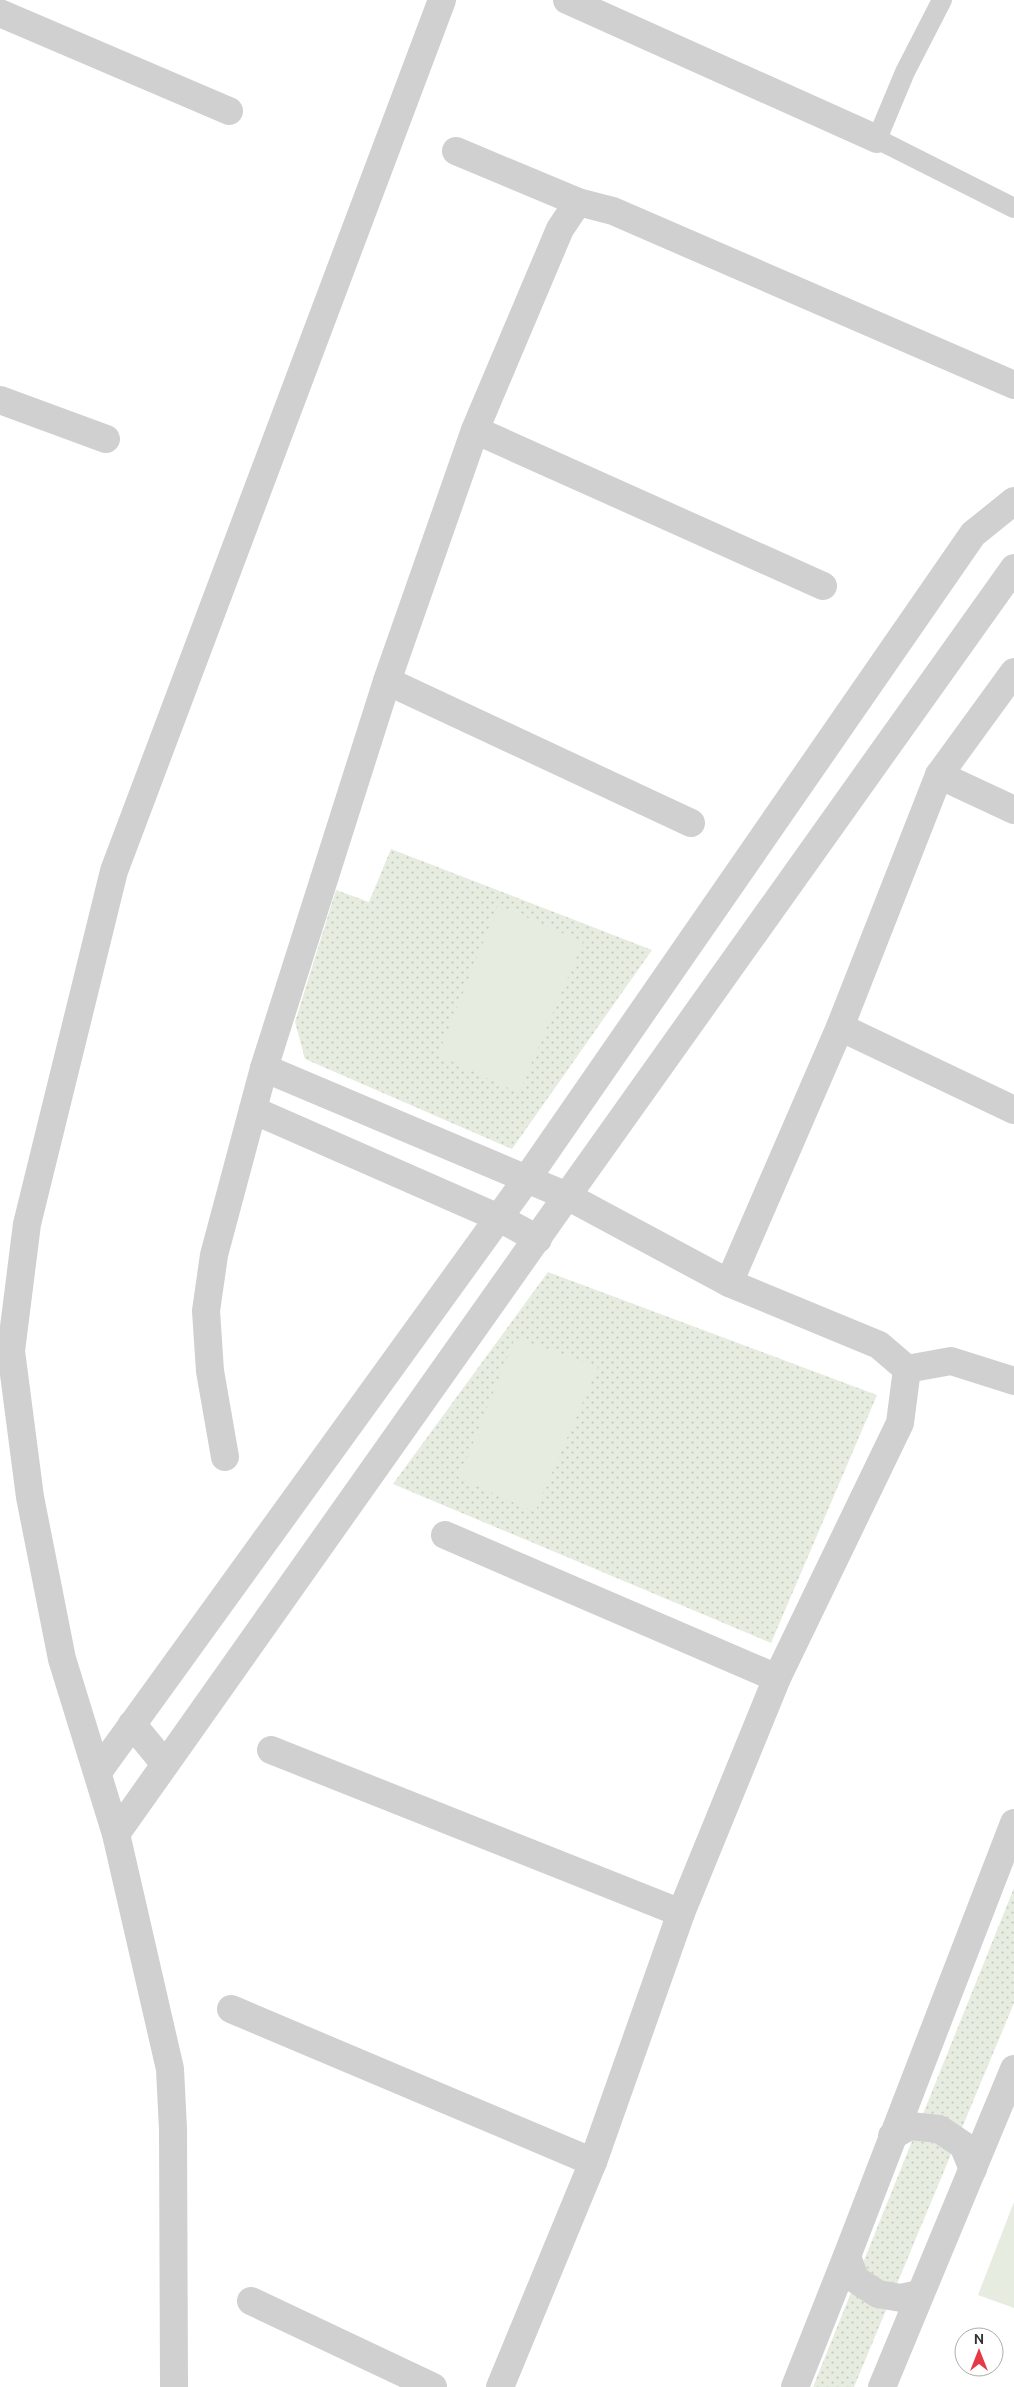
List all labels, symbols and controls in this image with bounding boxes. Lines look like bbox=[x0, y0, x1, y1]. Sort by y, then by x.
north arrow bbox=[954, 2327, 1004, 2377]
text: N bbox=[974, 2331, 984, 2347]

